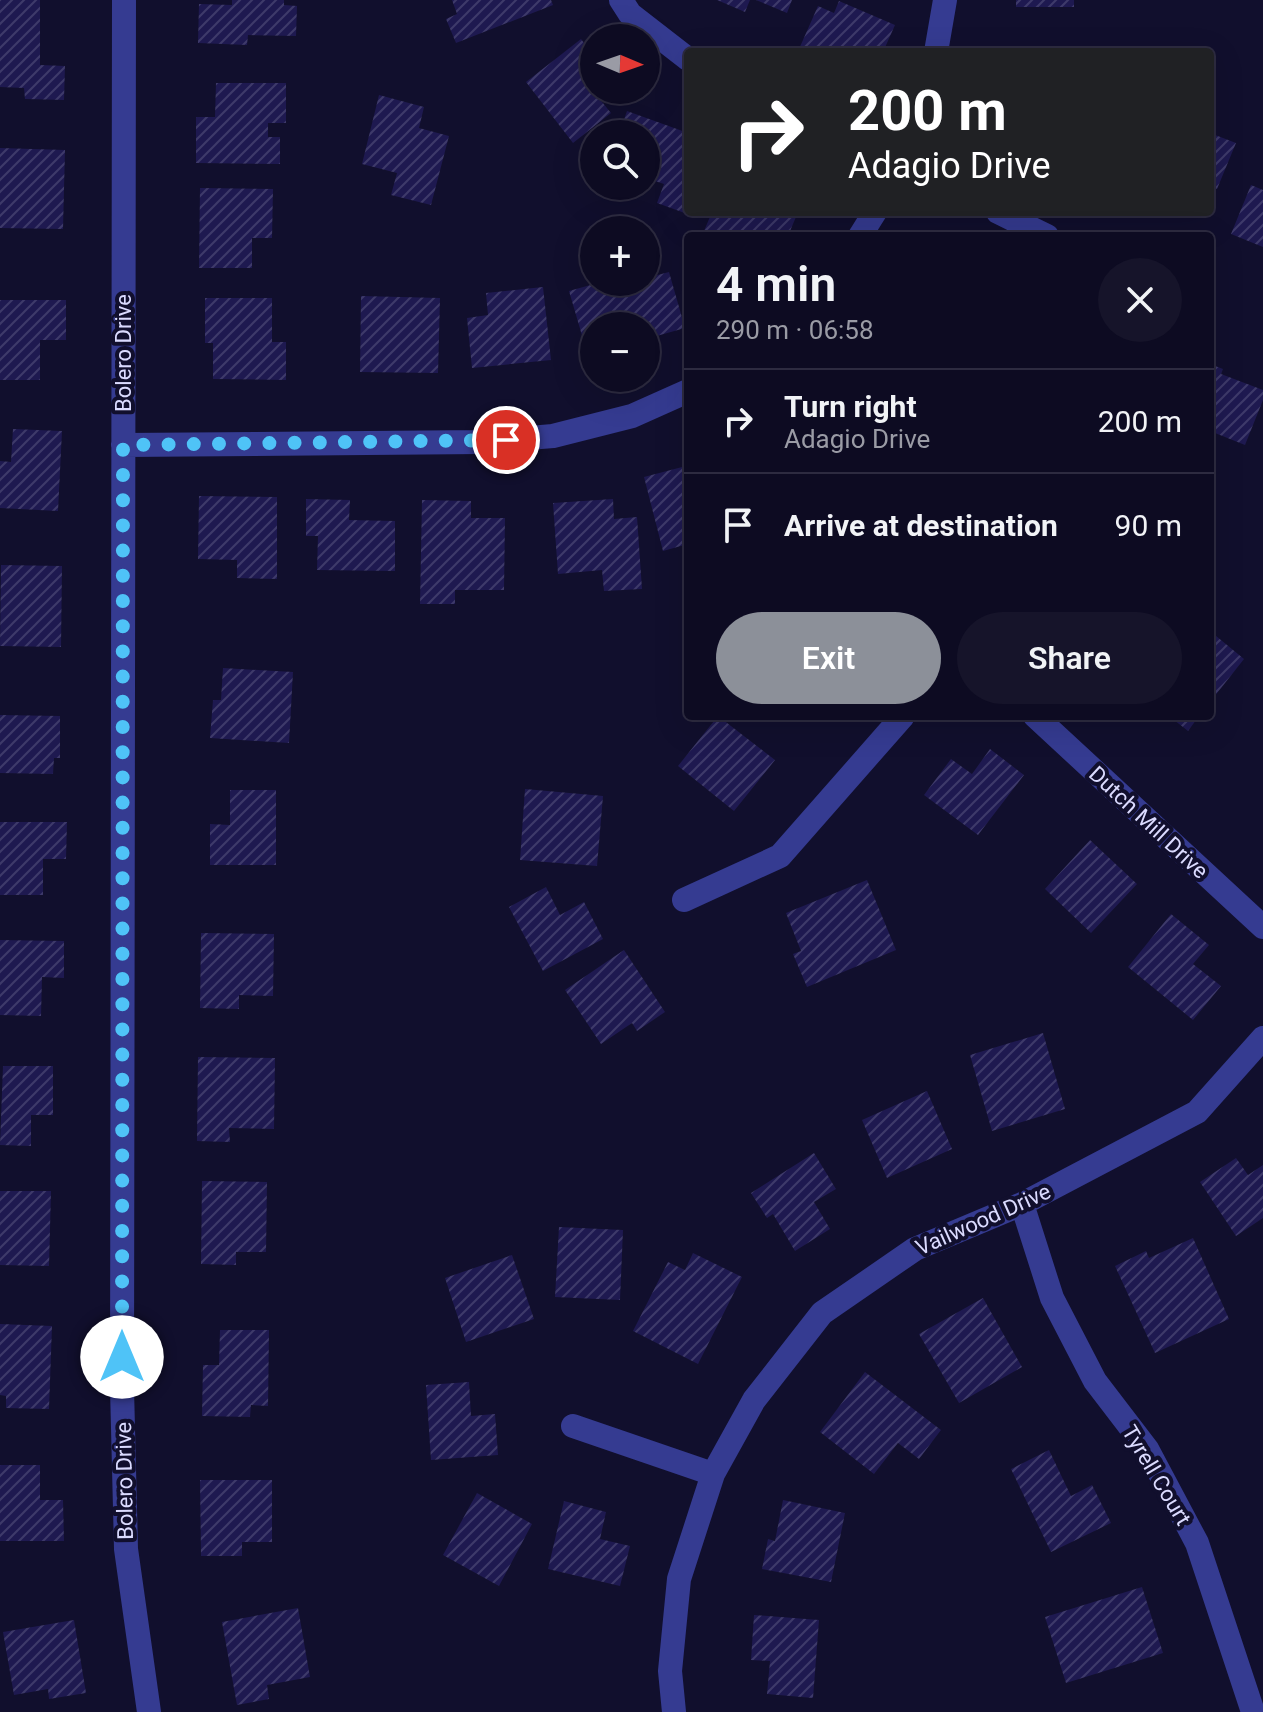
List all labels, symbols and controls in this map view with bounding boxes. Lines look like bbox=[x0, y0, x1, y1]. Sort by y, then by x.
north arrow bbox=[580, 24, 660, 104]
map controls bbox=[580, 24, 660, 392]
text: 200 m bbox=[848, 78, 1007, 144]
icon: right bbox=[716, 80, 820, 184]
button: search bbox=[580, 120, 660, 200]
text: Adagio Drive bbox=[848, 145, 1051, 187]
button: + bbox=[580, 216, 660, 296]
text: 4 min bbox=[716, 256, 836, 313]
button: close bbox=[1098, 258, 1182, 342]
street label: Bolero Drive bbox=[111, 294, 136, 412]
button: − bbox=[580, 312, 660, 392]
text: 290 m · 06:58 bbox=[716, 315, 874, 345]
text: Turn right bbox=[784, 389, 917, 424]
icon: right bbox=[716, 399, 760, 443]
text: 200 m bbox=[1098, 404, 1182, 439]
pin bbox=[472, 406, 540, 474]
icon: arrive bbox=[484, 418, 528, 462]
text: Adagio Drive bbox=[784, 424, 930, 454]
icon: arrive bbox=[716, 503, 760, 547]
text: Arrive at destination bbox=[784, 508, 1058, 543]
text: 90 m bbox=[1115, 508, 1182, 543]
button: Exit bbox=[716, 612, 941, 704]
button: Share bbox=[957, 612, 1182, 704]
street label: Dutch Mill Drive bbox=[1084, 761, 1213, 884]
street label: Vailwood Drive bbox=[912, 1179, 1055, 1260]
position arrow bbox=[80, 1315, 164, 1399]
street label: Tyrell Court bbox=[1117, 1421, 1196, 1530]
street label: Bolero Drive bbox=[111, 1422, 138, 1540]

